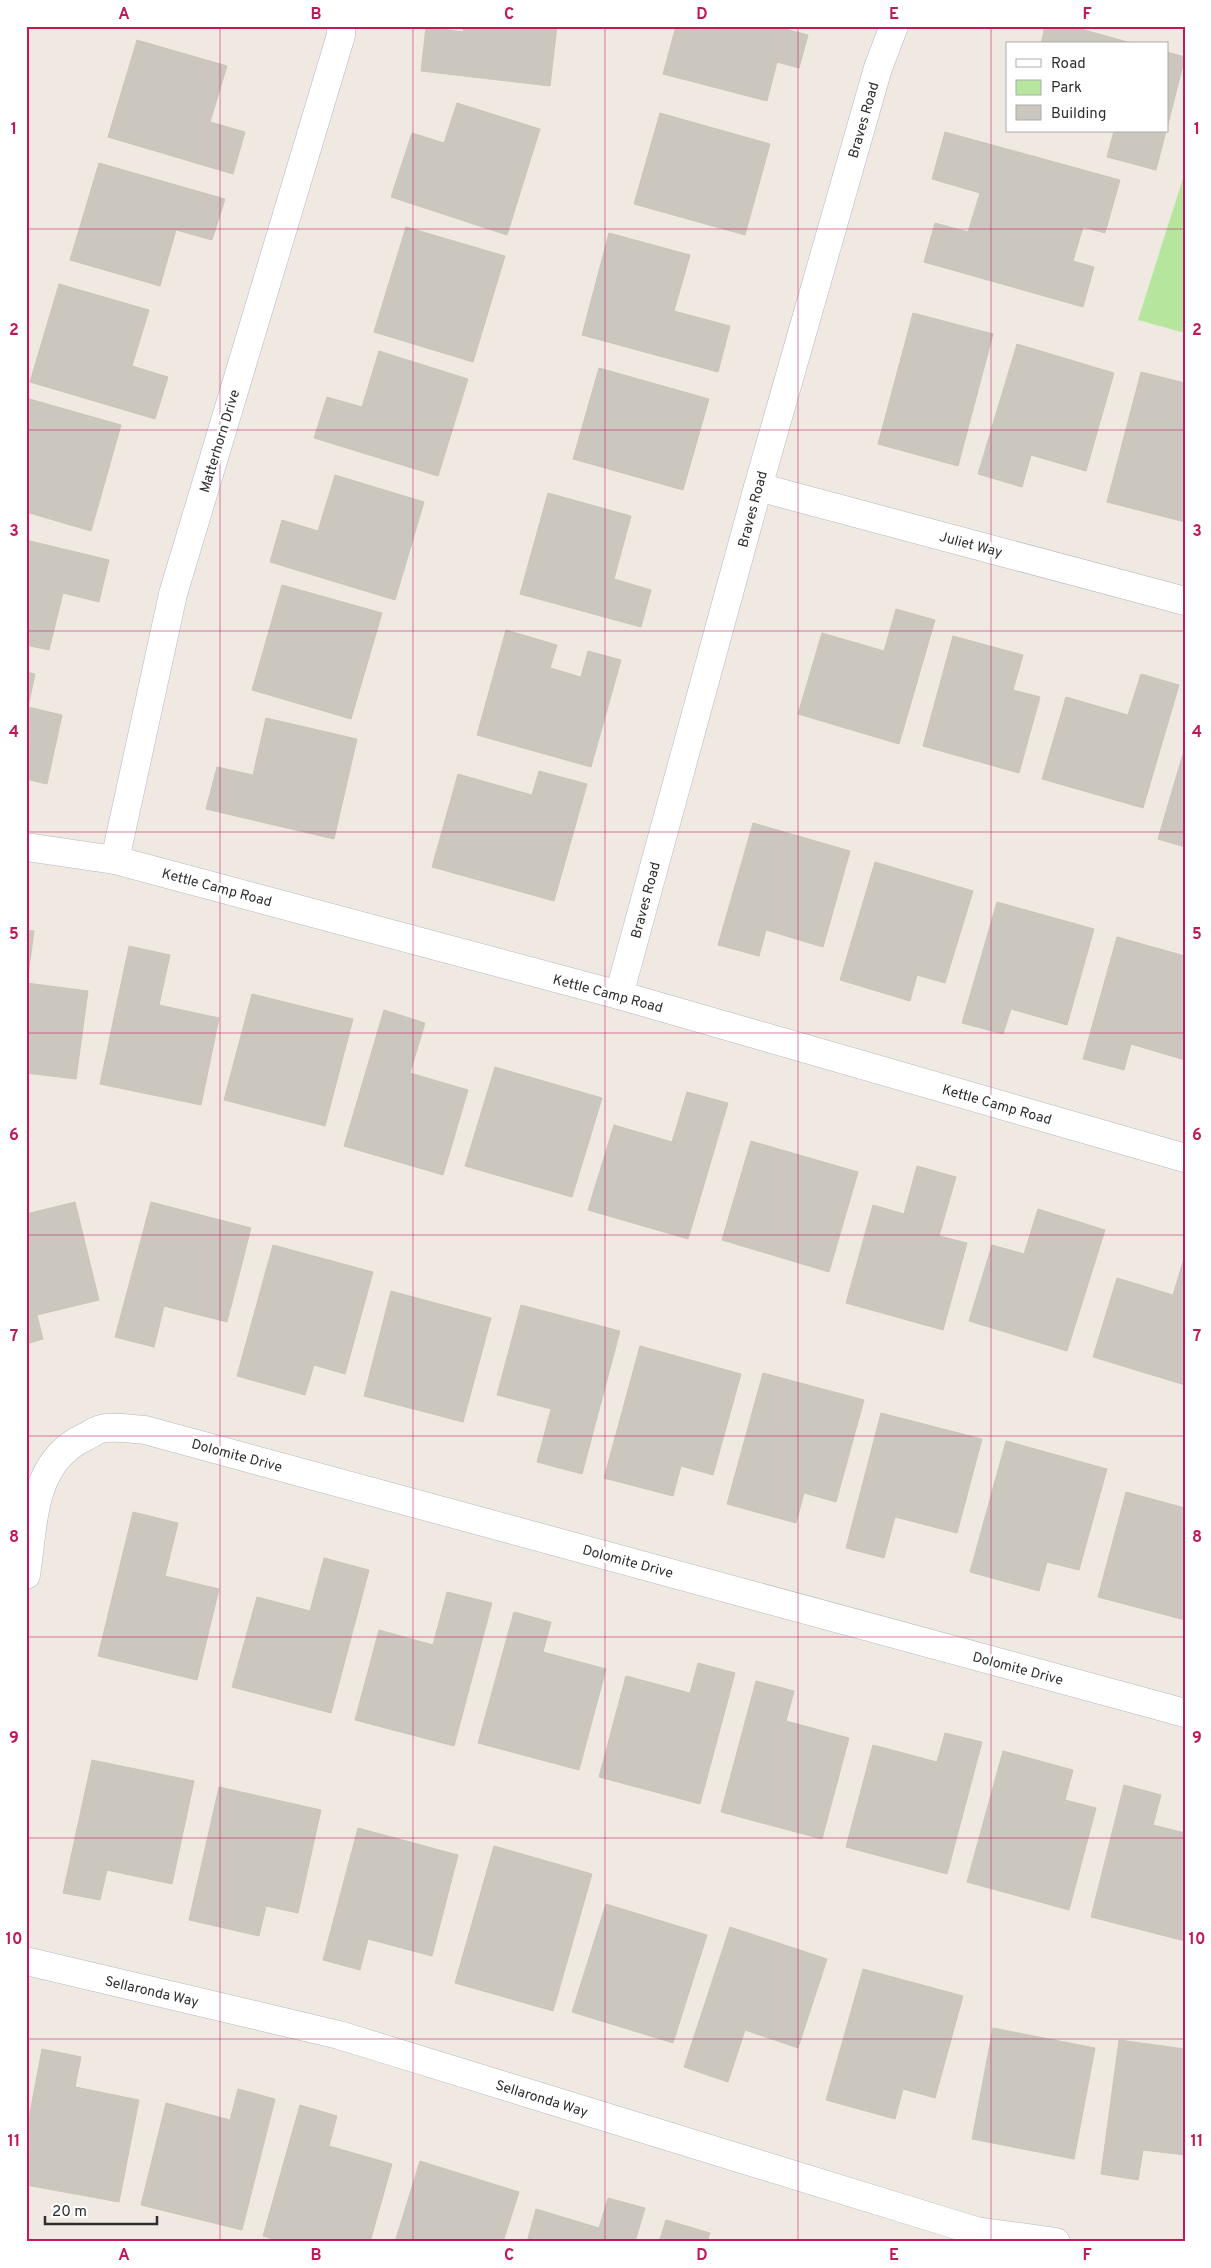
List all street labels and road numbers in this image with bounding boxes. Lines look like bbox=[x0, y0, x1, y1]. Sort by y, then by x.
street label: Braves Road bbox=[845, 80, 883, 160]
street label: Matterhorn Drive bbox=[197, 388, 244, 495]
street label: Braves Road bbox=[735, 469, 772, 549]
street label: Juliet Way bbox=[937, 529, 1004, 562]
street label: Braves Road bbox=[628, 860, 665, 940]
street label: Kettle Camp Road bbox=[160, 866, 273, 911]
street label: Kettle Camp Road bbox=[551, 972, 664, 1017]
street label: Kettle Camp Road bbox=[940, 1082, 1053, 1129]
street label: Dolomite Drive bbox=[189, 1436, 284, 1477]
street label: Dolomite Drive bbox=[580, 1542, 675, 1583]
street label: Dolomite Drive bbox=[970, 1649, 1065, 1690]
street label: Sellaronda Way bbox=[103, 1973, 200, 2012]
street label: Sellaronda Way bbox=[493, 2077, 590, 2122]

